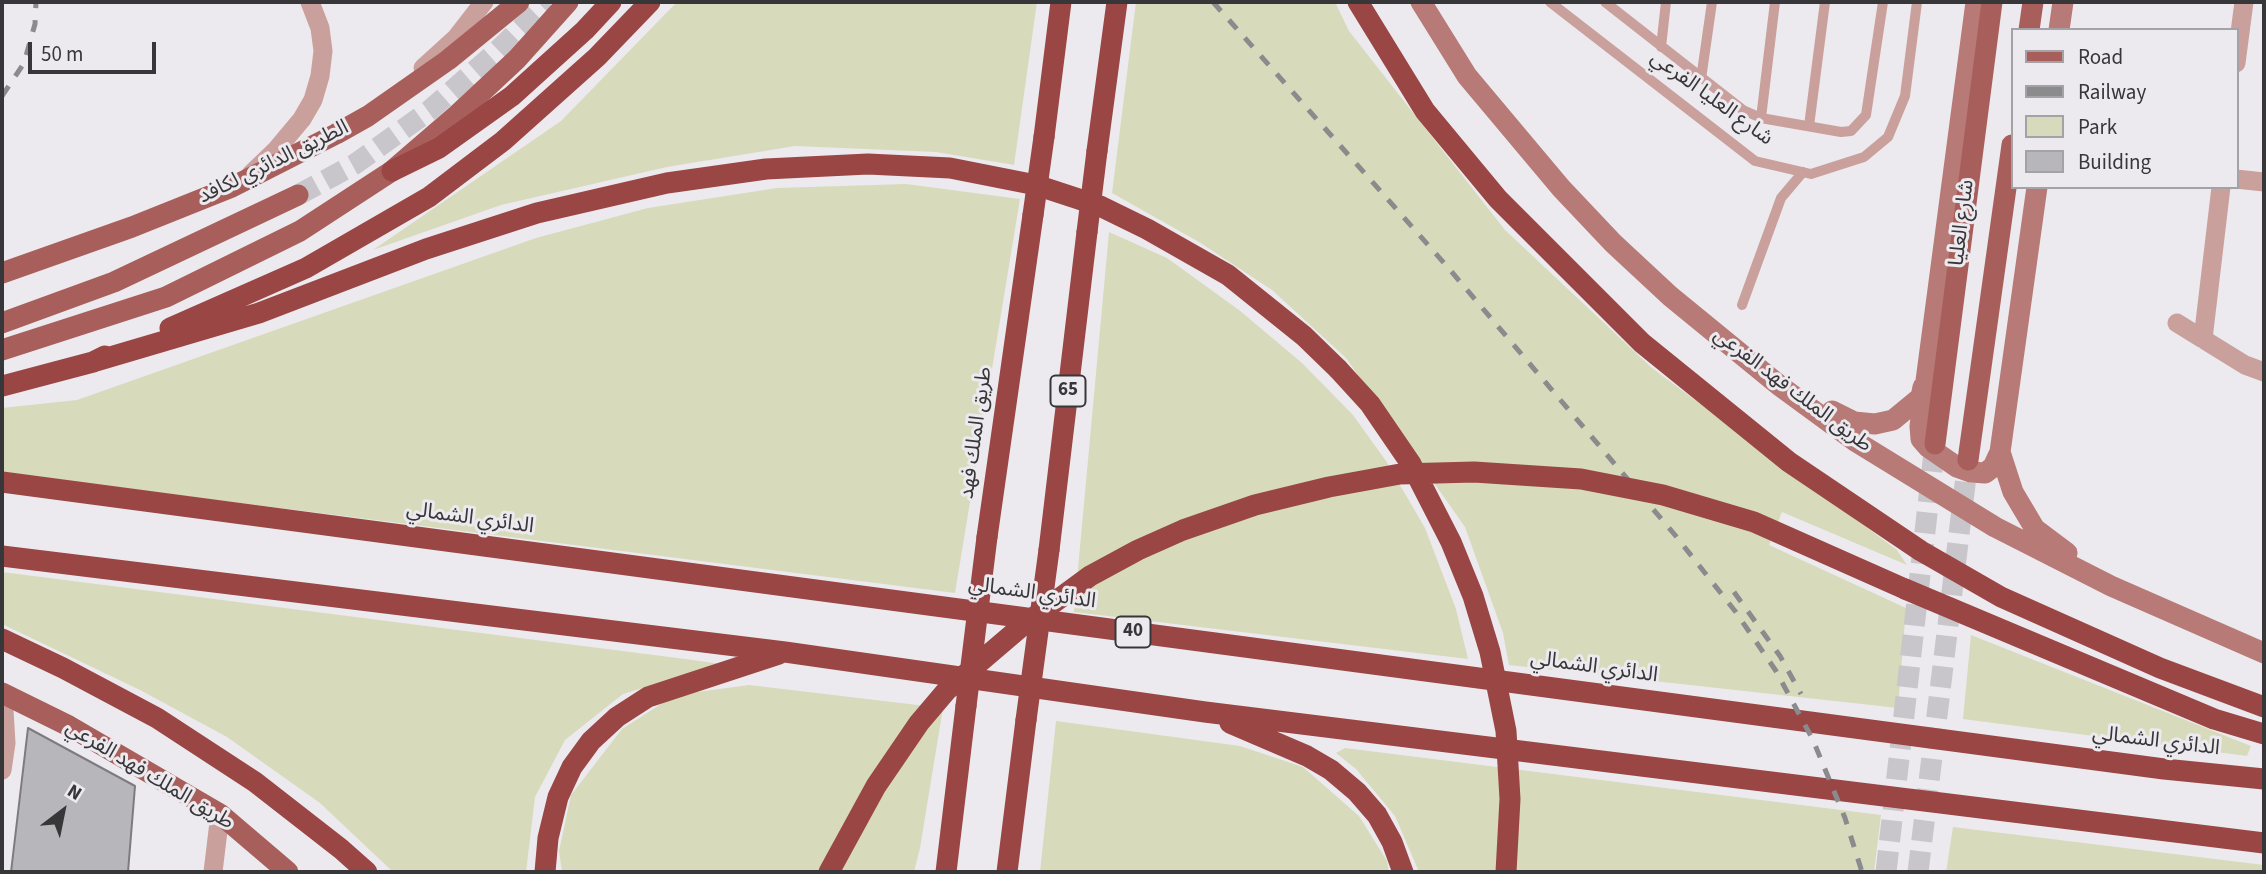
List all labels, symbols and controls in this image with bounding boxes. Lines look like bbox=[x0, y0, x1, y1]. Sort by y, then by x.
scale bar bbox=[32, 28, 159, 72]
legend bbox=[2010, 28, 2238, 189]
text: 50 m bbox=[41, 39, 83, 69]
text: Road bbox=[2078, 42, 2123, 72]
street label: شارع العليا الفرعي bbox=[1645, 46, 1777, 152]
text: Railway bbox=[2078, 77, 2146, 107]
text: Park bbox=[2078, 112, 2117, 142]
street label: الطريق الدائري لكافد bbox=[195, 116, 353, 210]
text: Building bbox=[2078, 147, 2151, 177]
street label: شارع العليا bbox=[1945, 178, 1981, 268]
street label: طريق الملك فهد الفرعي bbox=[1708, 323, 1876, 459]
street label: طريق الملك فهد bbox=[955, 365, 999, 501]
road number: 65 bbox=[1050, 376, 1086, 406]
street label: الدائري الشمالي bbox=[405, 498, 535, 540]
street label: الدائري الشمالي bbox=[967, 573, 1097, 615]
road number: 40 bbox=[1116, 617, 1150, 648]
street label: الدائري الشمالي bbox=[1529, 647, 1659, 689]
street label: طريق الملك فهد الفرعي bbox=[60, 716, 238, 836]
street label: الدائري الشمالي bbox=[2091, 722, 2221, 762]
north arrow bbox=[28, 776, 98, 846]
text: N bbox=[62, 778, 87, 808]

